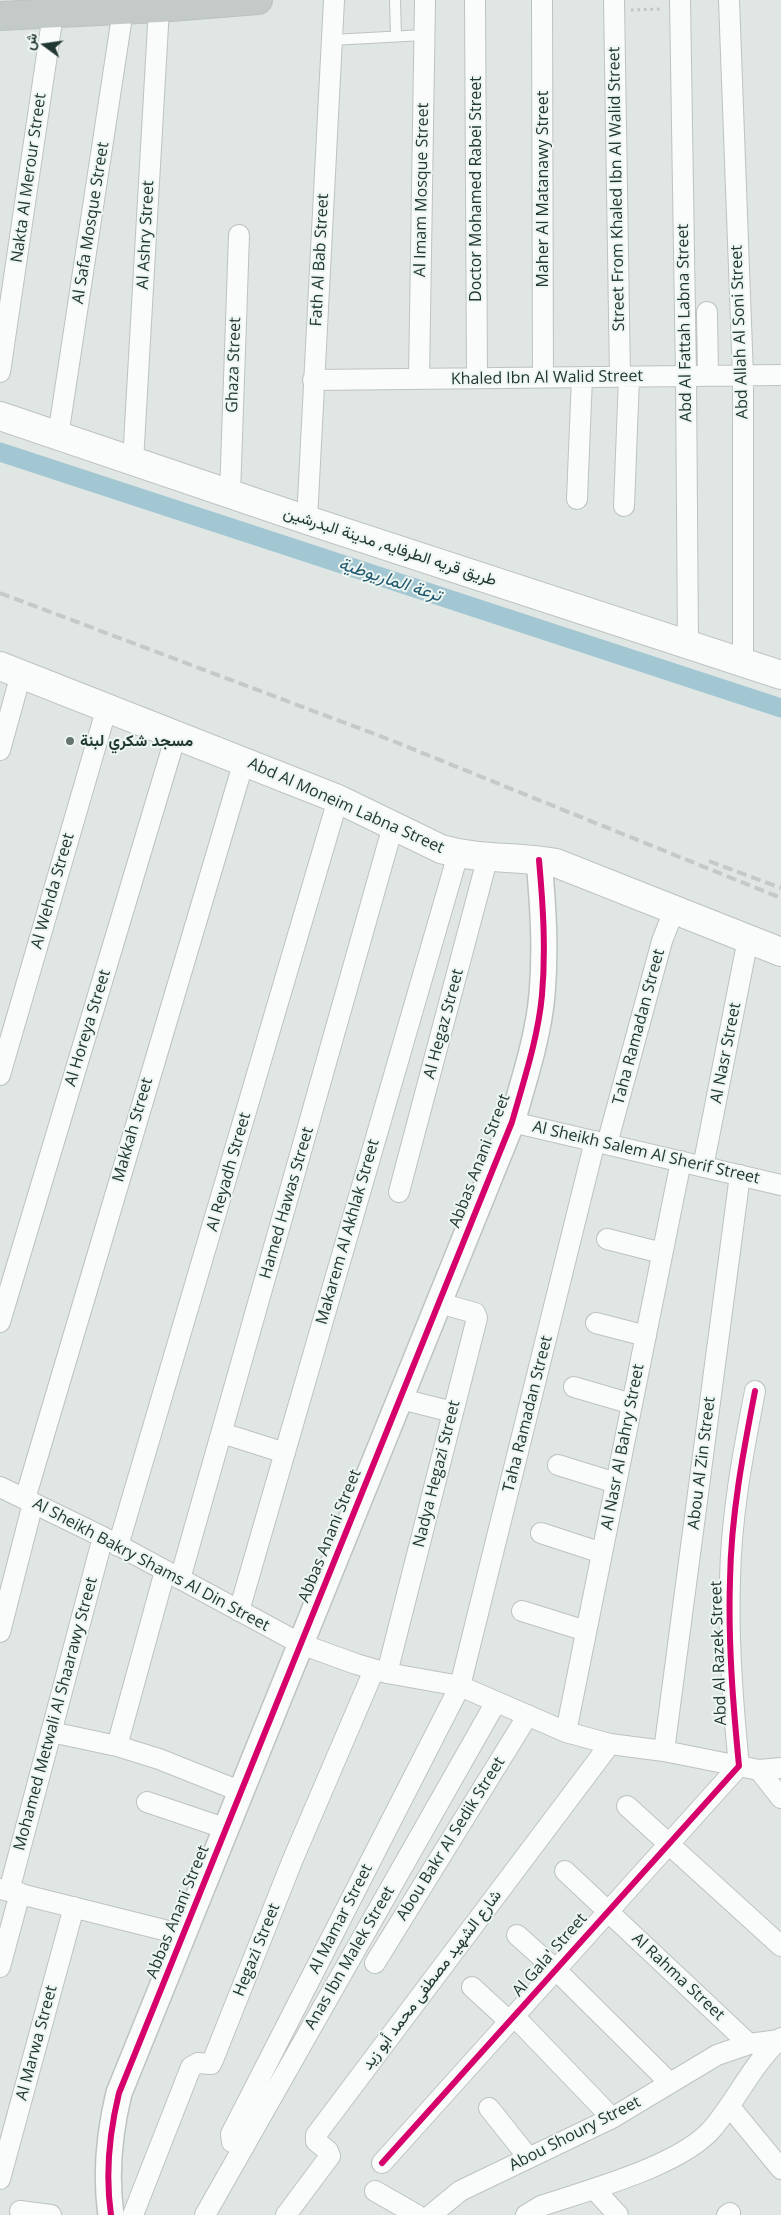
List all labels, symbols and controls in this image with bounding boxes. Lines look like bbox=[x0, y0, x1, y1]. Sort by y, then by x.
north arrow bbox=[20, 20, 70, 70]
text: ش bbox=[19, 31, 41, 52]
street label: Street From Khaled Ibn Al Walid Street bbox=[605, 47, 629, 331]
street label: Doctor Mohamed Rabei Street bbox=[466, 76, 486, 302]
street label: Maher Al Matanawy Street bbox=[533, 91, 553, 287]
street label: Nakta Al Merour Street bbox=[8, 92, 50, 264]
street label: Al Imam Mosque Street bbox=[411, 103, 433, 277]
street label: Al Safa Mosque Street bbox=[69, 141, 113, 305]
street label: Al Ashry Street bbox=[134, 180, 158, 290]
street label: Fath Al Bab Street bbox=[307, 193, 333, 327]
street label: Abd Al Fattah Labna Street bbox=[674, 224, 696, 422]
street label: Abd Allah Al Soni Street bbox=[727, 245, 753, 419]
street label: Ghaza Street bbox=[223, 317, 245, 413]
street label: Khaled Ibn Al Walid Street bbox=[451, 367, 643, 389]
street label: طريق قريه الطرفايه, مدينة البدرشين bbox=[281, 503, 499, 591]
water label: ترعة الماريوطية bbox=[336, 553, 444, 607]
place label: مسجد شكري لبنة bbox=[80, 731, 193, 751]
marker: مسجد شكري لبنة bbox=[64, 735, 76, 747]
street label: Abd Al Moneim Labna Street bbox=[245, 754, 447, 858]
street label: Al Wehda Street bbox=[27, 831, 79, 951]
street label: Taha Ramadan Street bbox=[609, 947, 669, 1107]
street label: Al Horeya Street bbox=[61, 967, 115, 1089]
street label: Al Hegaz Street bbox=[420, 967, 468, 1081]
street label: Al Nasr Street bbox=[707, 1001, 745, 1105]
street label: Makkah Street bbox=[109, 1076, 157, 1184]
street label: Abbas Anani Street bbox=[446, 1091, 514, 1231]
street label: Al Reyadh Street bbox=[203, 1110, 255, 1234]
street label: Al Sheikh Salem Al Sherif Street bbox=[531, 1117, 761, 1189]
street label: Hamed Hawas Street bbox=[256, 1125, 318, 1281]
street label: Makarem Al Akhlak Street bbox=[312, 1137, 384, 1327]
street label: Taha Ramadan Street bbox=[499, 1334, 557, 1494]
street label: Al Nasr Al Bahry Street bbox=[598, 1363, 648, 1531]
street label: Abou Al Zin Street bbox=[684, 1395, 720, 1531]
street label: Nadya Hegazi Street bbox=[409, 1399, 465, 1549]
street label: Abbas Anani Street bbox=[295, 1467, 365, 1605]
street label: Al Sheikh Bakry Shams Al Din Street bbox=[29, 1494, 273, 1636]
street label: Mohamed Metwali Al Shaarawy Street bbox=[10, 1575, 102, 1853]
street label: Abd Al Razek Street bbox=[707, 1580, 731, 1726]
street label: Abou Bakr Al Sedik Street bbox=[393, 1754, 509, 1924]
street label: Abbas Anani Street bbox=[143, 1843, 213, 1981]
street label: Al Mamar Street bbox=[305, 1861, 377, 1977]
street label: Anas Ibn Malek Street bbox=[301, 1883, 399, 2033]
street label: شارع الشهيد مصطفى محمد أبو زيد bbox=[358, 1886, 506, 2074]
street label: Hegazi Street bbox=[230, 1901, 284, 1999]
street label: Al Gala' Street bbox=[509, 1909, 591, 2001]
street label: Al Rahma Street bbox=[628, 1929, 728, 2025]
street label: Al Marwa Street bbox=[12, 1983, 62, 2103]
street label: Abou Shoury Street bbox=[506, 2093, 644, 2175]

